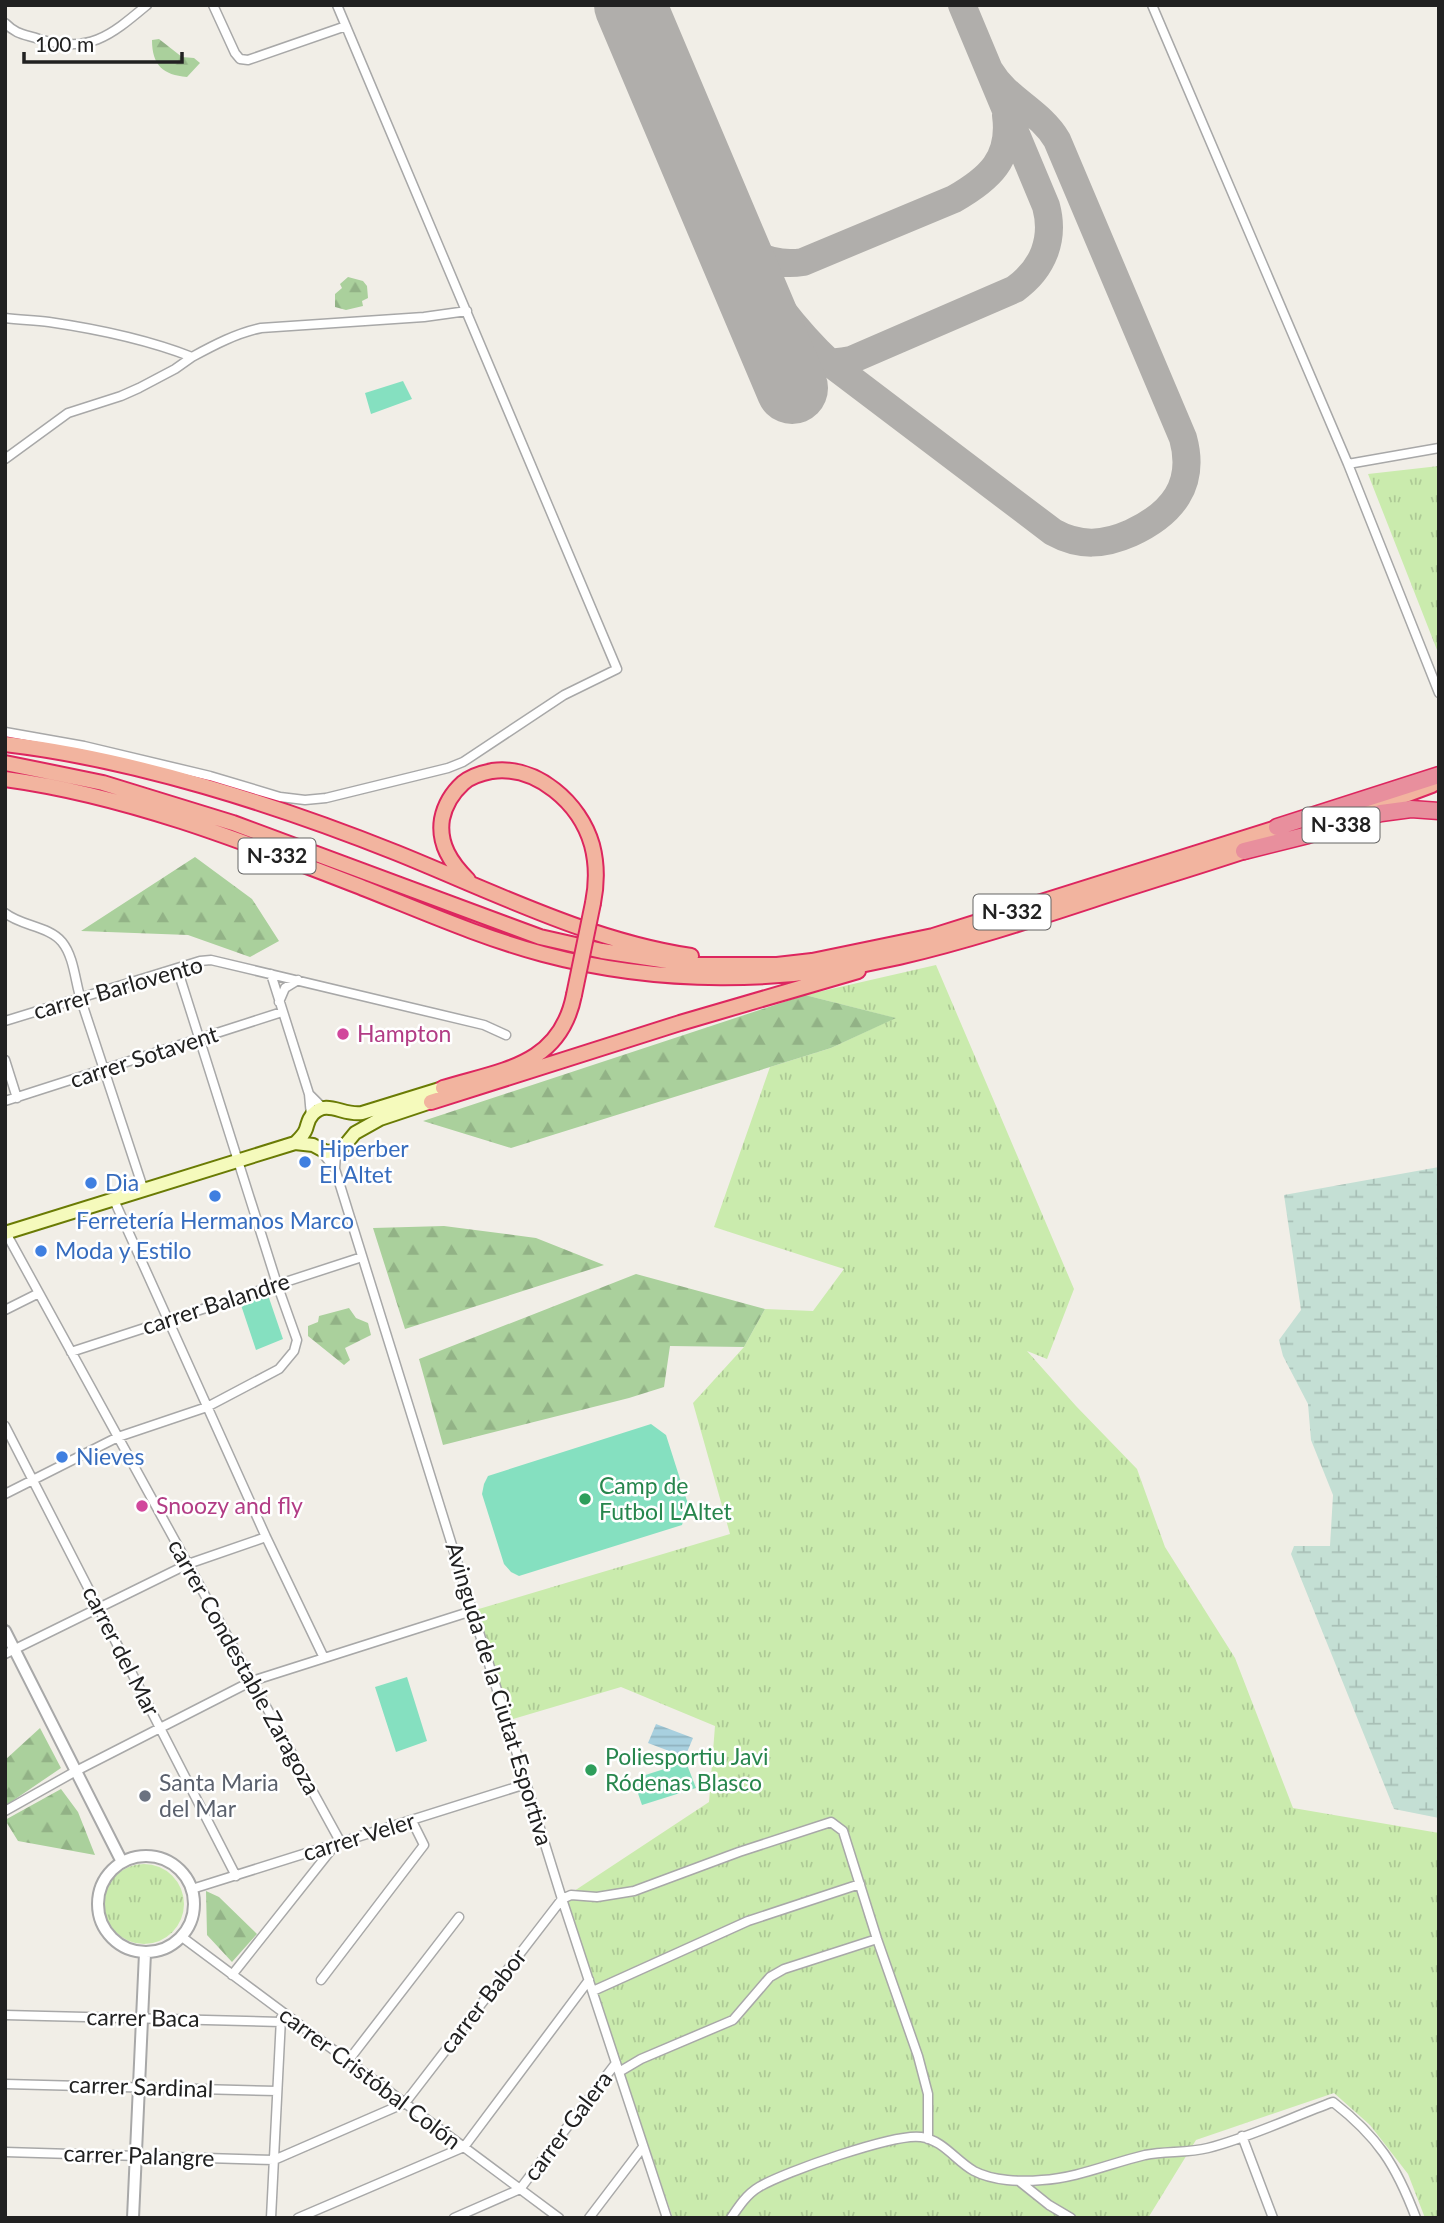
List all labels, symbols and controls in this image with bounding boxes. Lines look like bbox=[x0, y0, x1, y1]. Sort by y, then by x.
scale bar bbox=[24, 21, 182, 65]
text: 100 m bbox=[35, 31, 94, 56]
road number: N-338 bbox=[1302, 808, 1380, 842]
road number: N-332 bbox=[238, 838, 316, 874]
road number: N-332 bbox=[974, 894, 1050, 930]
street label: carrer Barlovento bbox=[30, 949, 206, 1025]
street label: carrer Sotavent bbox=[66, 1019, 222, 1093]
place label: Hampton bbox=[357, 1019, 451, 1047]
marker: Hampton bbox=[335, 1026, 351, 1042]
place label: Hiperber El Altet bbox=[319, 1134, 409, 1188]
marker: Hiperber El Altet bbox=[297, 1154, 313, 1170]
place label: Dia bbox=[105, 1168, 139, 1196]
marker: Dia bbox=[83, 1175, 99, 1191]
marker: Ferretería Hermanos Marco bbox=[207, 1188, 223, 1204]
place label: Ferretería Hermanos Marco bbox=[76, 1206, 354, 1234]
place label: Moda y Estilo bbox=[55, 1236, 192, 1264]
marker: Moda y Estilo bbox=[33, 1243, 49, 1259]
street label: carrer Balandre bbox=[138, 1266, 293, 1340]
place label: Nieves bbox=[76, 1442, 144, 1470]
marker: Nieves bbox=[54, 1449, 70, 1465]
place label: Camp de Futbol L'Altet bbox=[599, 1471, 733, 1525]
place label: Snoozy and fly bbox=[156, 1491, 303, 1519]
marker: Camp de Futbol L'Altet bbox=[577, 1491, 593, 1507]
marker: Snoozy and fly bbox=[134, 1498, 150, 1514]
street label: carrer Condestable Zaragoza bbox=[163, 1534, 327, 1799]
street label: Avinguda de la Ciutat Esportiva bbox=[440, 1539, 559, 1849]
street label: carrer del Mar bbox=[77, 1581, 167, 1721]
place label: Poliesportiu Javi Ródenas Blasco bbox=[605, 1742, 769, 1796]
marker: Poliesportiu Javi Ródenas Blasco bbox=[583, 1762, 599, 1778]
place label: Santa Maria del Mar bbox=[159, 1768, 279, 1822]
marker: Santa Maria del Mar bbox=[137, 1788, 153, 1804]
street label: carrer Veler bbox=[299, 1806, 419, 1866]
street label: carrer Babor bbox=[433, 1942, 532, 2058]
street label: carrer Cristóbal Colón bbox=[274, 2000, 467, 2155]
street label: carrer Baca bbox=[86, 2002, 200, 2032]
street label: carrer Galera bbox=[517, 2065, 617, 2186]
street label: carrer Sardinal bbox=[68, 2069, 214, 2103]
street label: carrer Palangre bbox=[63, 2138, 215, 2172]

